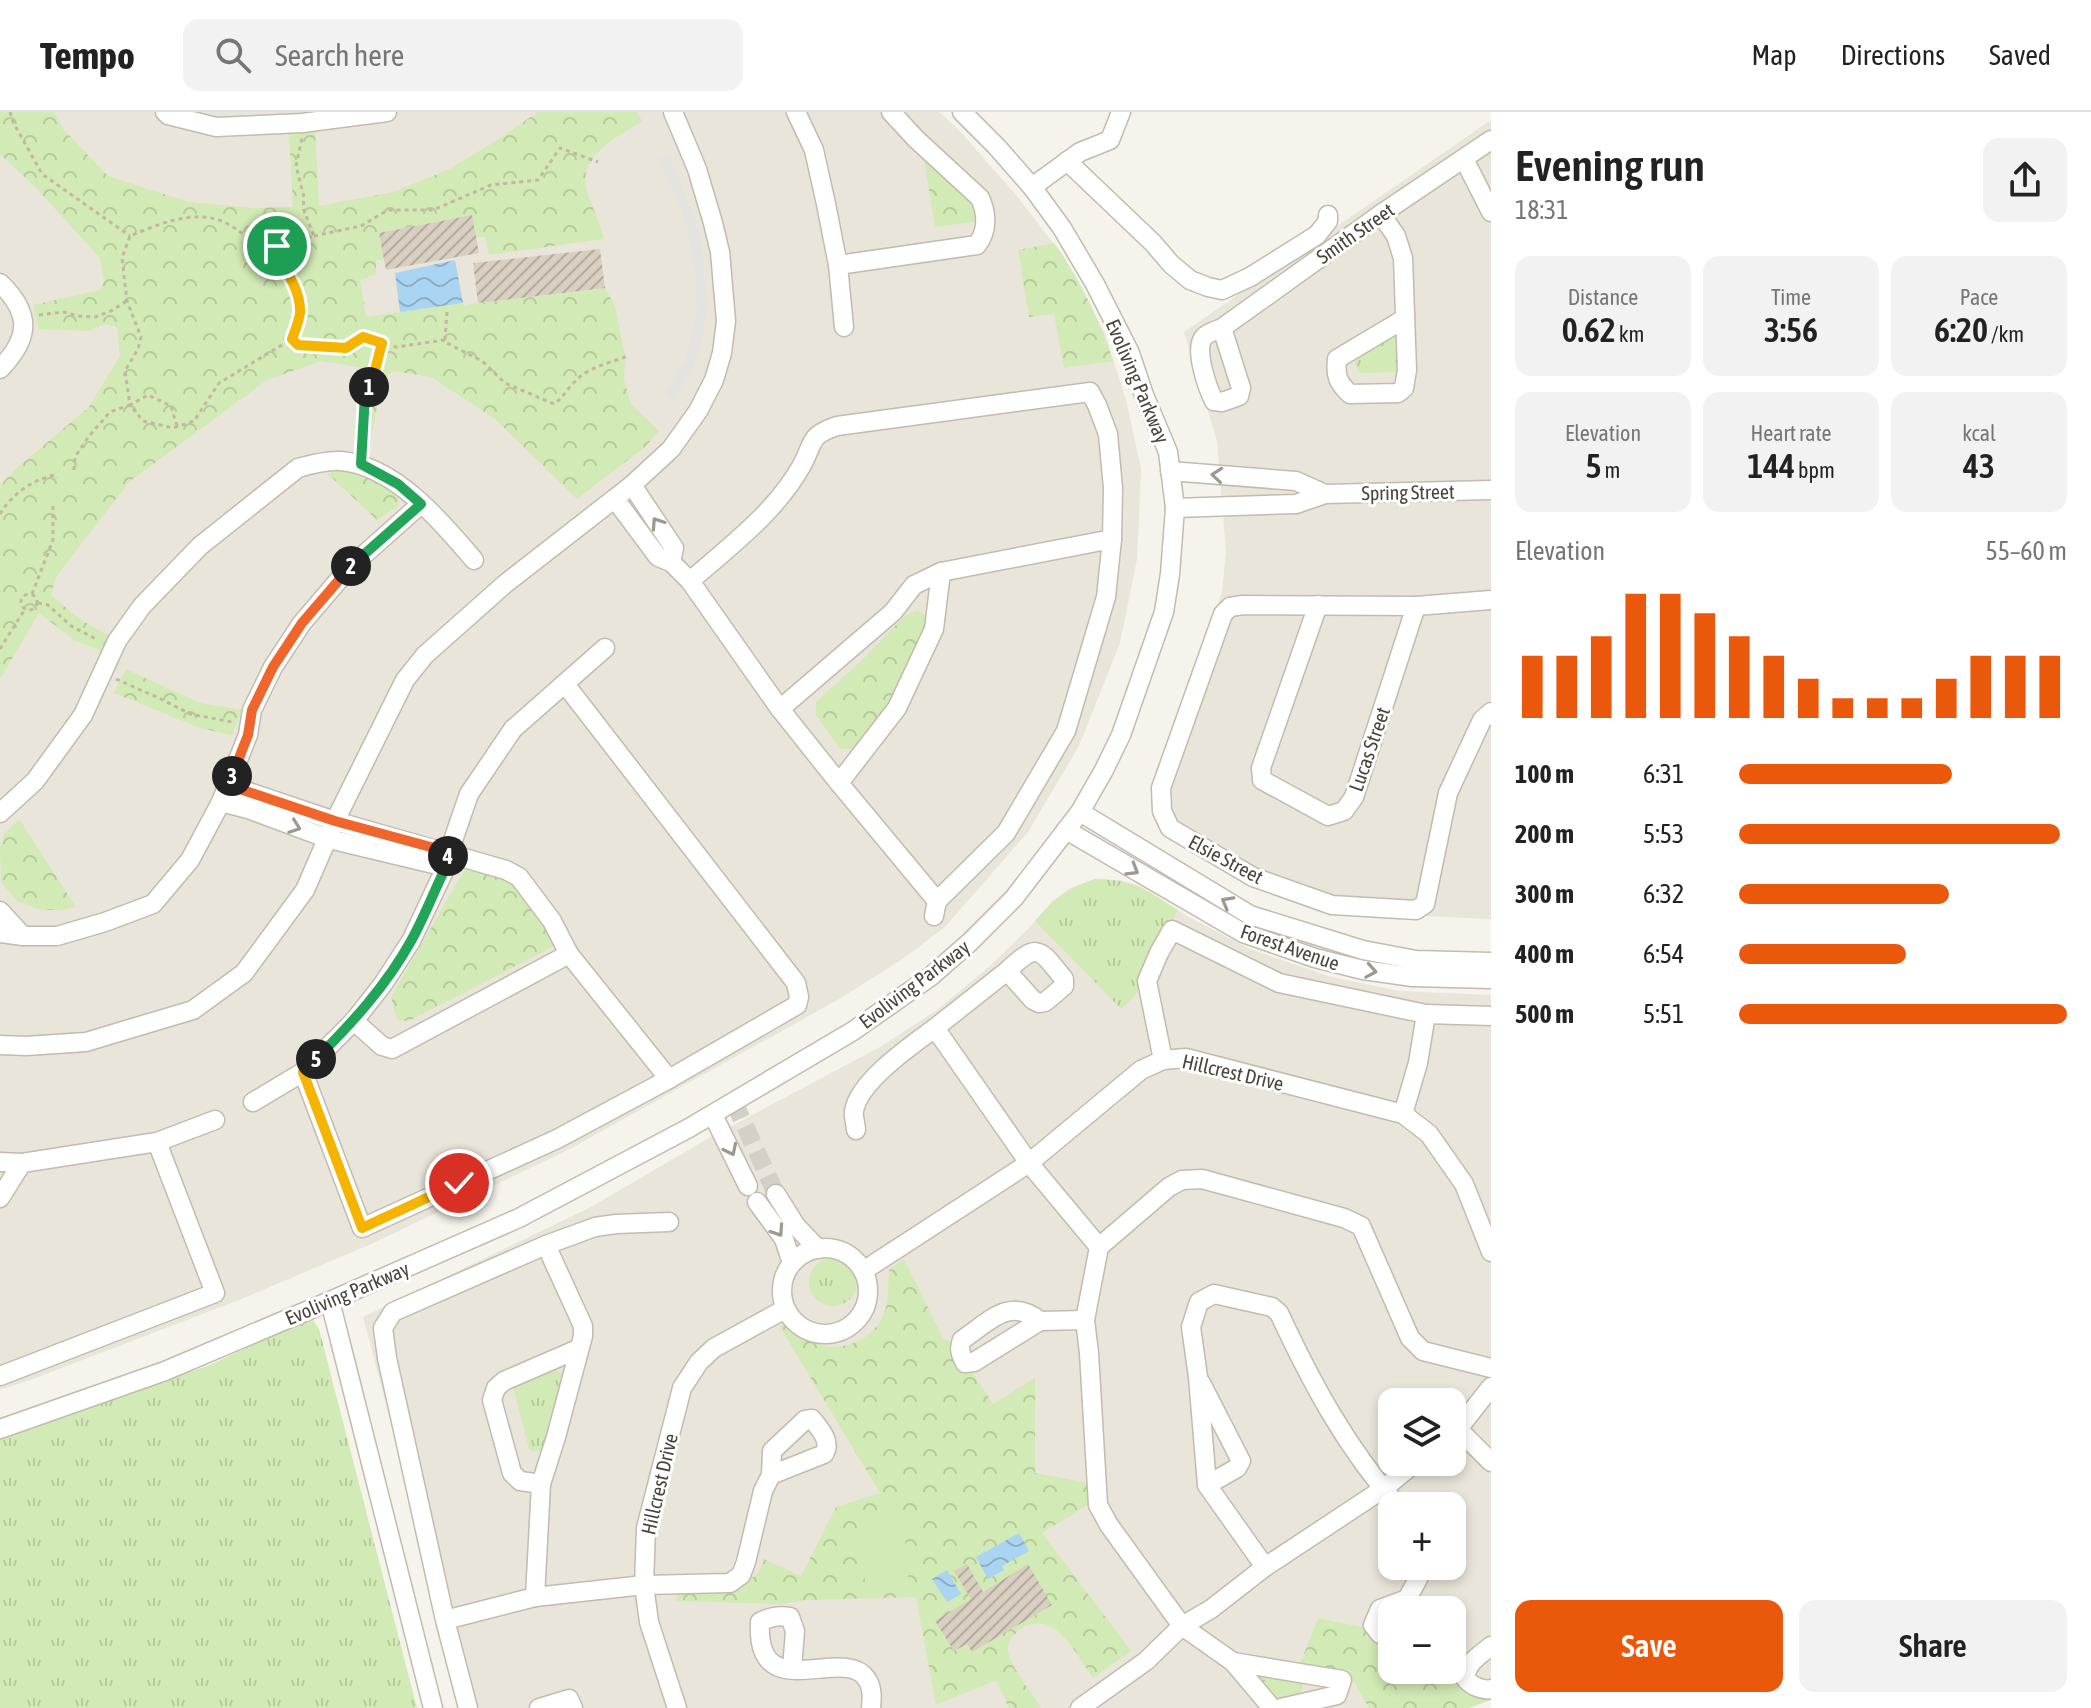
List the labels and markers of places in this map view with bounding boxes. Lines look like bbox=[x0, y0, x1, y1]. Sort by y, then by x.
pin bbox=[243, 212, 311, 280]
pin: 1 bbox=[349, 367, 389, 407]
pin: 2 bbox=[331, 546, 371, 586]
pin: 3 bbox=[212, 756, 252, 796]
pin: 4 bbox=[428, 836, 468, 876]
pin: 5 bbox=[296, 1039, 336, 1079]
pin bbox=[425, 1149, 493, 1217]

